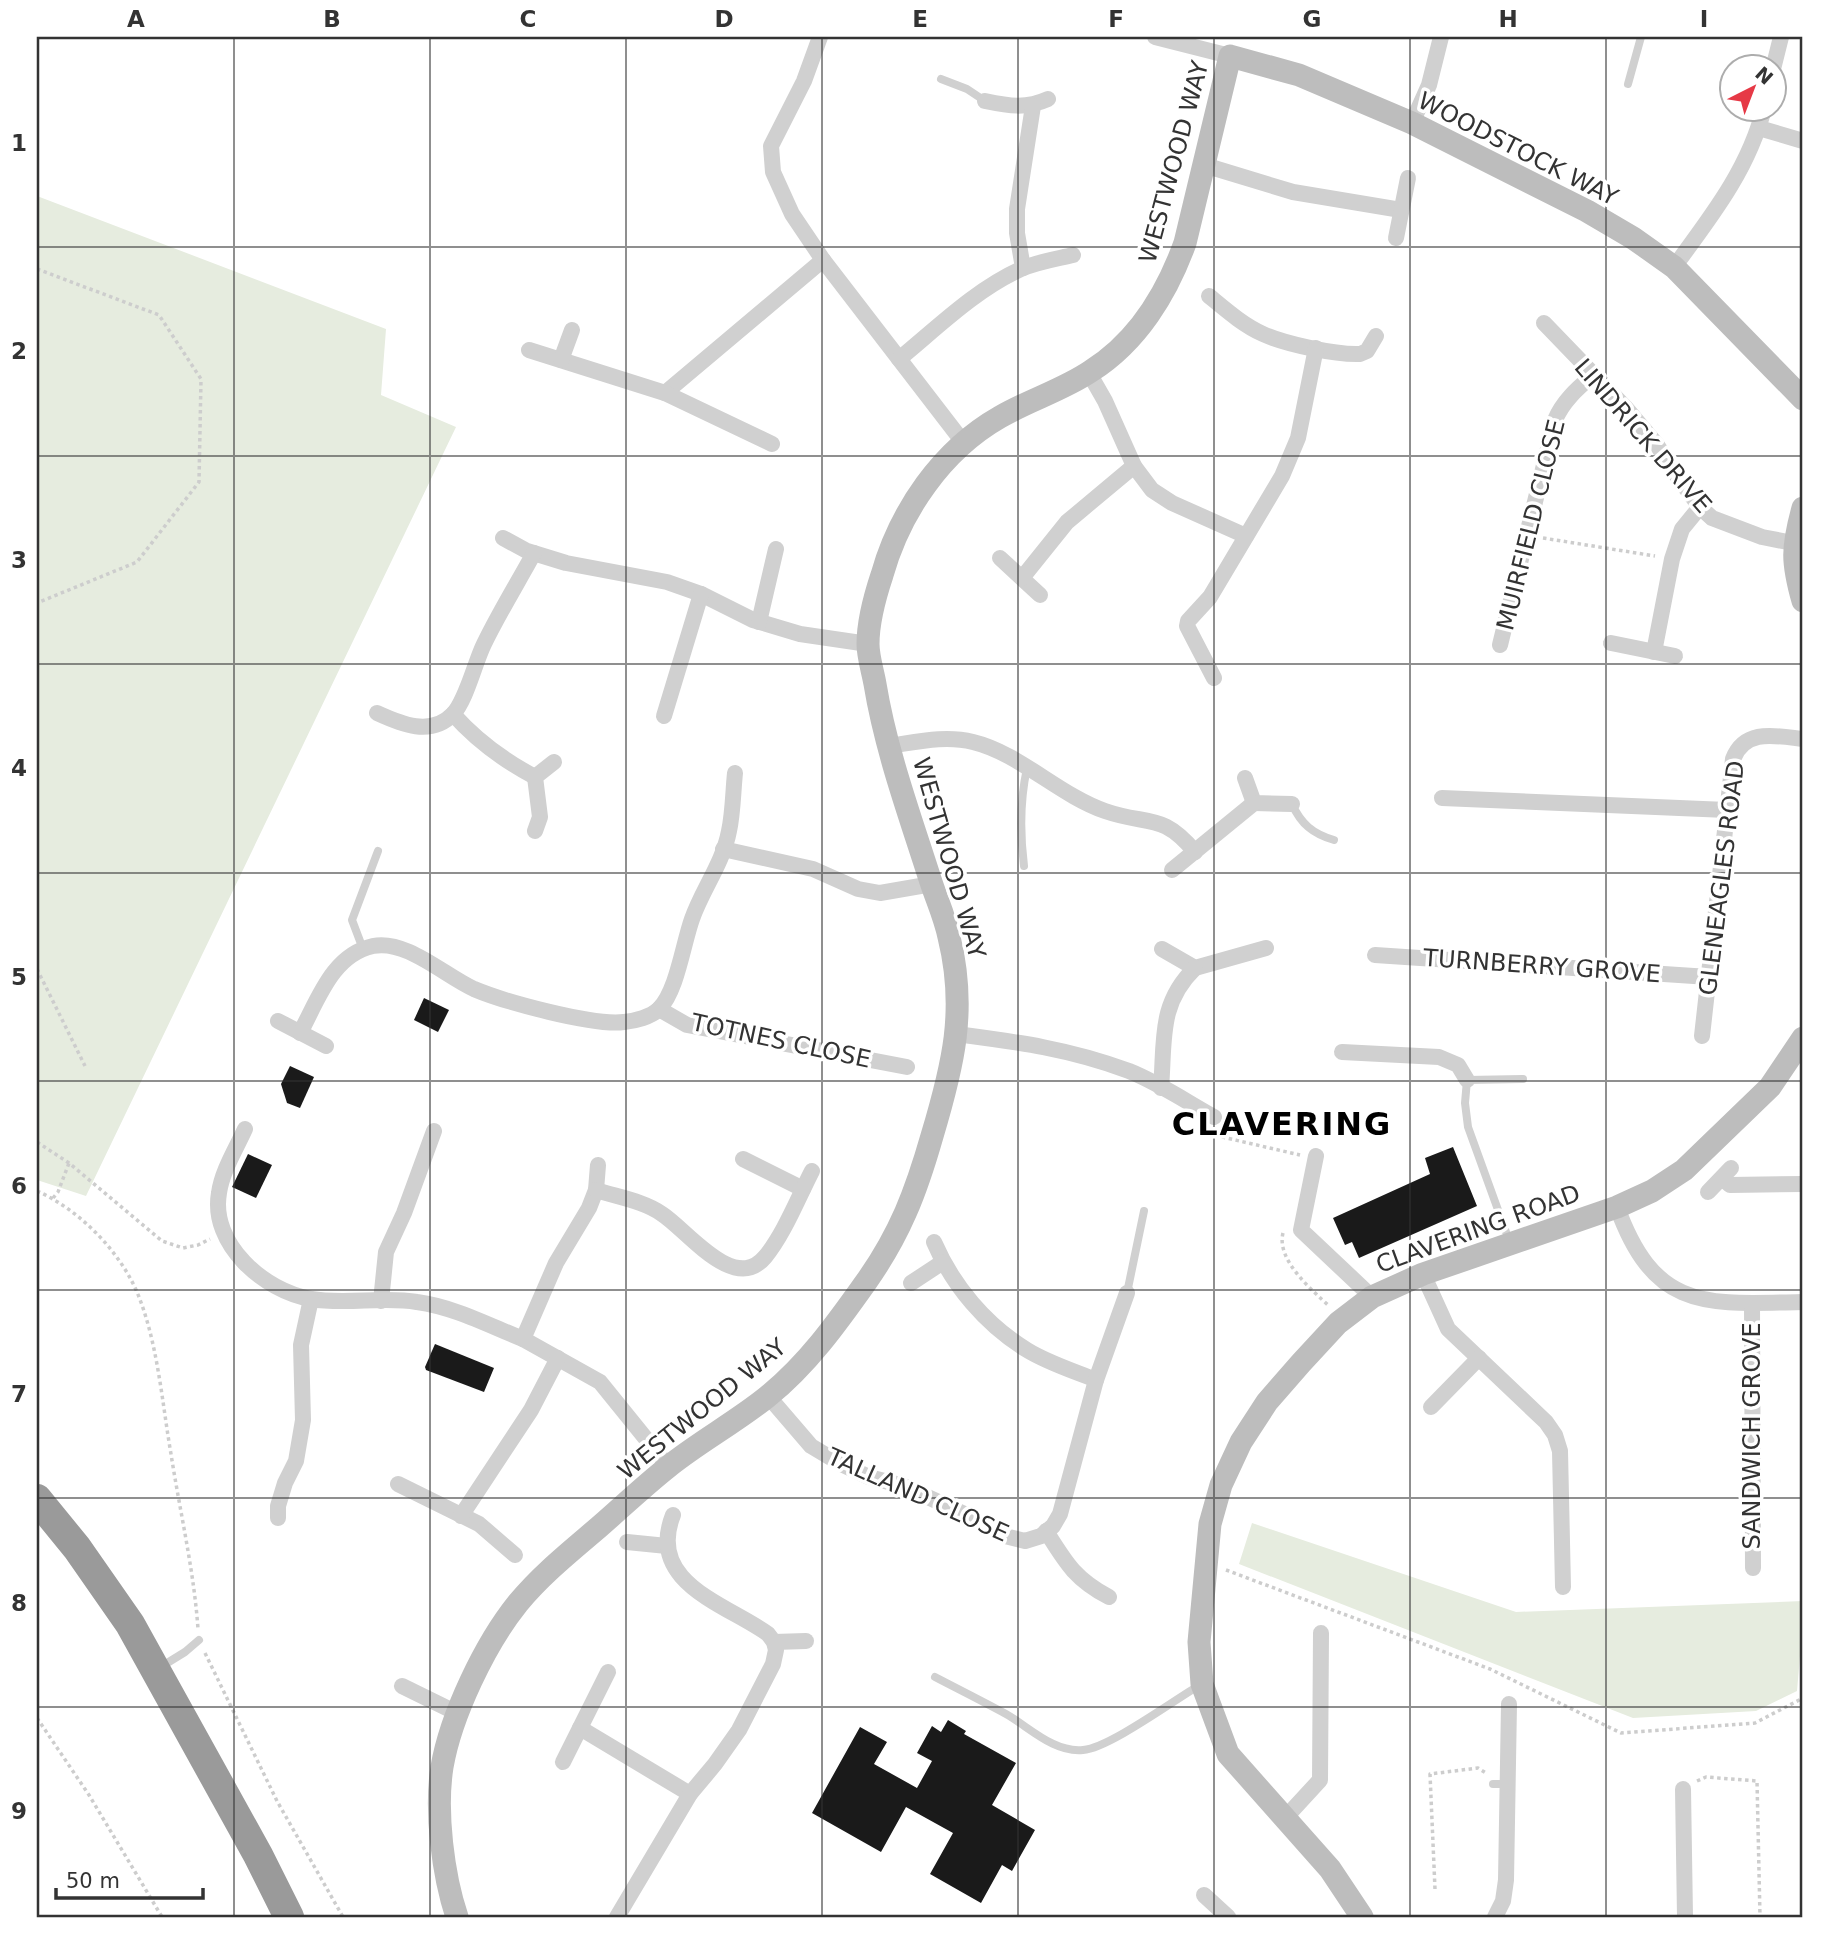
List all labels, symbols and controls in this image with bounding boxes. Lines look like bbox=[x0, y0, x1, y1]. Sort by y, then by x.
text: A bbox=[127, 6, 145, 32]
text: B bbox=[323, 6, 341, 32]
text: C bbox=[520, 6, 536, 32]
text: D bbox=[714, 6, 734, 32]
text: E bbox=[912, 6, 928, 32]
text: F bbox=[1108, 6, 1124, 32]
text: G bbox=[1303, 6, 1321, 32]
text: H bbox=[1498, 6, 1518, 32]
text: I bbox=[1700, 6, 1708, 32]
north arrow bbox=[1717, 52, 1787, 122]
street label: WESTWOOD WAY bbox=[1134, 58, 1215, 266]
text: N bbox=[1751, 62, 1778, 89]
street label: WOODSTOCK WAY bbox=[1413, 86, 1623, 212]
text: 1 bbox=[11, 130, 27, 156]
text: 2 bbox=[11, 338, 27, 364]
street label: LINDRICK DRIVE bbox=[1569, 353, 1717, 519]
street label: MUIRFIELD CLOSE bbox=[1491, 417, 1571, 633]
text: 3 bbox=[11, 547, 27, 573]
street label: WESTWOOD WAY bbox=[907, 754, 991, 962]
text: 4 bbox=[11, 755, 27, 781]
street label: GLENEAGLES ROAD bbox=[1694, 759, 1750, 997]
street label: TURNBERRY GROVE bbox=[1421, 944, 1662, 988]
text: 5 bbox=[11, 964, 27, 990]
street label: TOTNES CLOSE bbox=[688, 1008, 873, 1074]
district label: CLAVERING bbox=[1172, 1105, 1392, 1143]
text: 6 bbox=[11, 1173, 27, 1199]
street label: CLAVERING ROAD bbox=[1372, 1179, 1584, 1279]
street label: SANDWICH GROVE bbox=[1738, 1322, 1766, 1550]
street label: WESTWOOD WAY bbox=[612, 1332, 792, 1485]
text: 7 bbox=[11, 1381, 27, 1407]
street label: TALLAND CLOSE bbox=[822, 1442, 1013, 1548]
text: 8 bbox=[11, 1590, 27, 1616]
text: 9 bbox=[11, 1798, 27, 1824]
scale bar bbox=[56, 1856, 203, 1900]
text: 50 m bbox=[66, 1869, 120, 1893]

